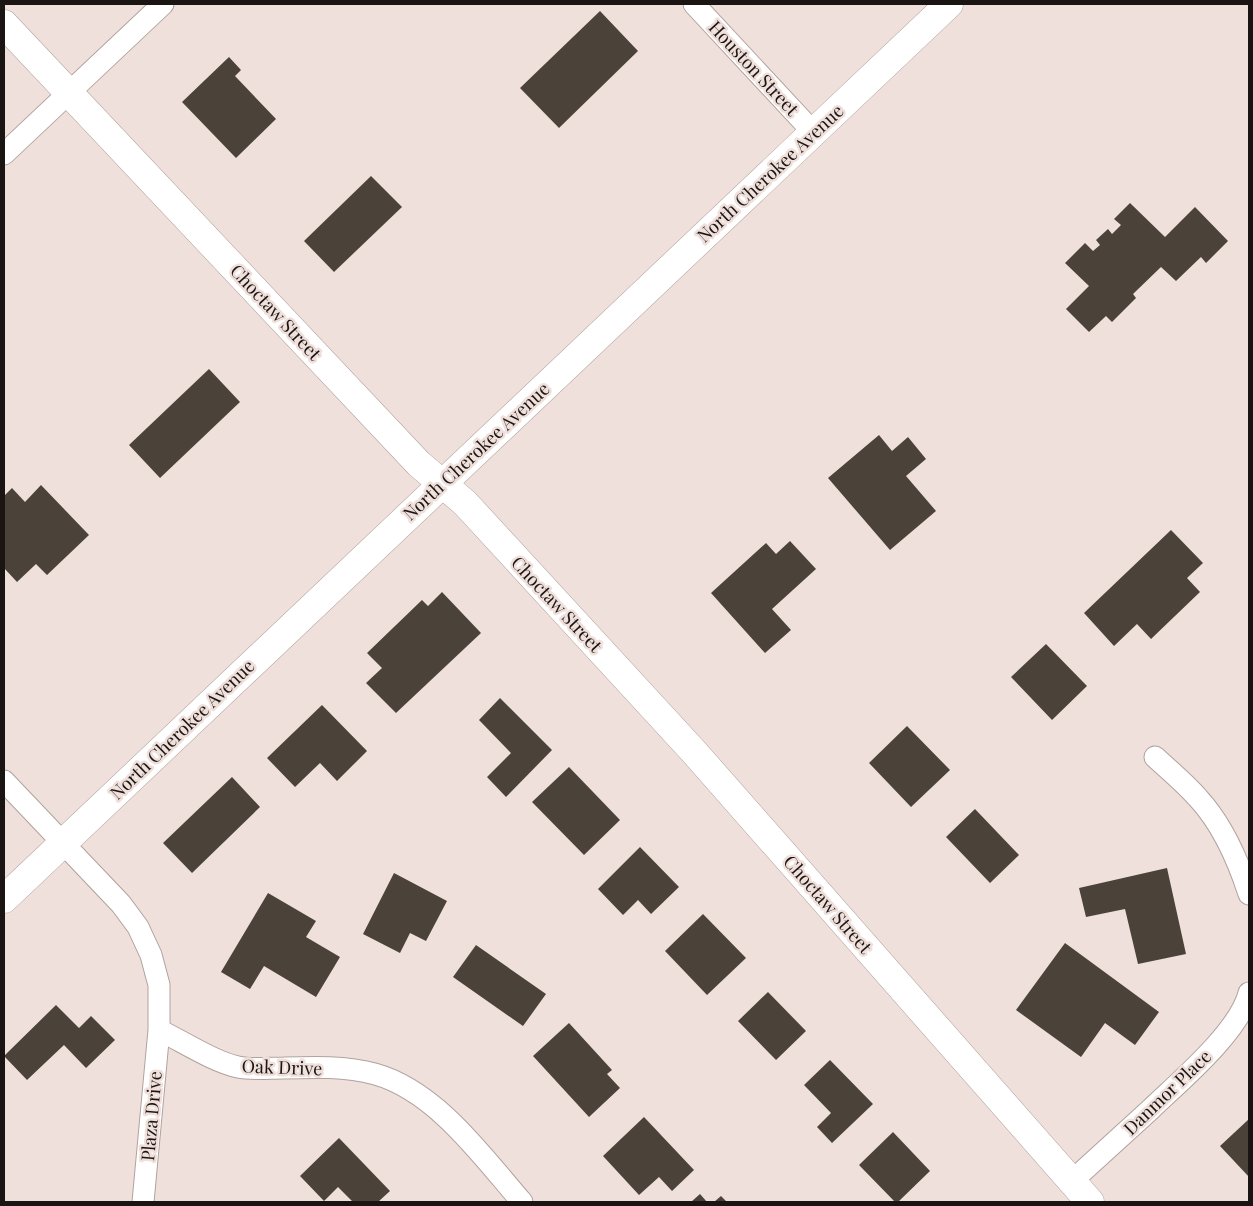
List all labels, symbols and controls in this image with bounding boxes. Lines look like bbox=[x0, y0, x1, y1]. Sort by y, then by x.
street label: Houston Street bbox=[704, 15, 805, 121]
street label: North Cherokee Avenue bbox=[692, 99, 848, 247]
street label: Choctaw Street bbox=[225, 259, 327, 366]
street label: North Cherokee Avenue bbox=[398, 377, 554, 525]
street label: Choctaw Street bbox=[506, 551, 608, 658]
street label: North Cherokee Avenue bbox=[105, 654, 259, 804]
street label: Choctaw Street bbox=[779, 850, 878, 959]
street label: Danmor Place bbox=[1118, 1044, 1216, 1140]
street label: Oak Drive bbox=[241, 1054, 323, 1080]
street label: Plaza Drive bbox=[135, 1070, 167, 1162]

